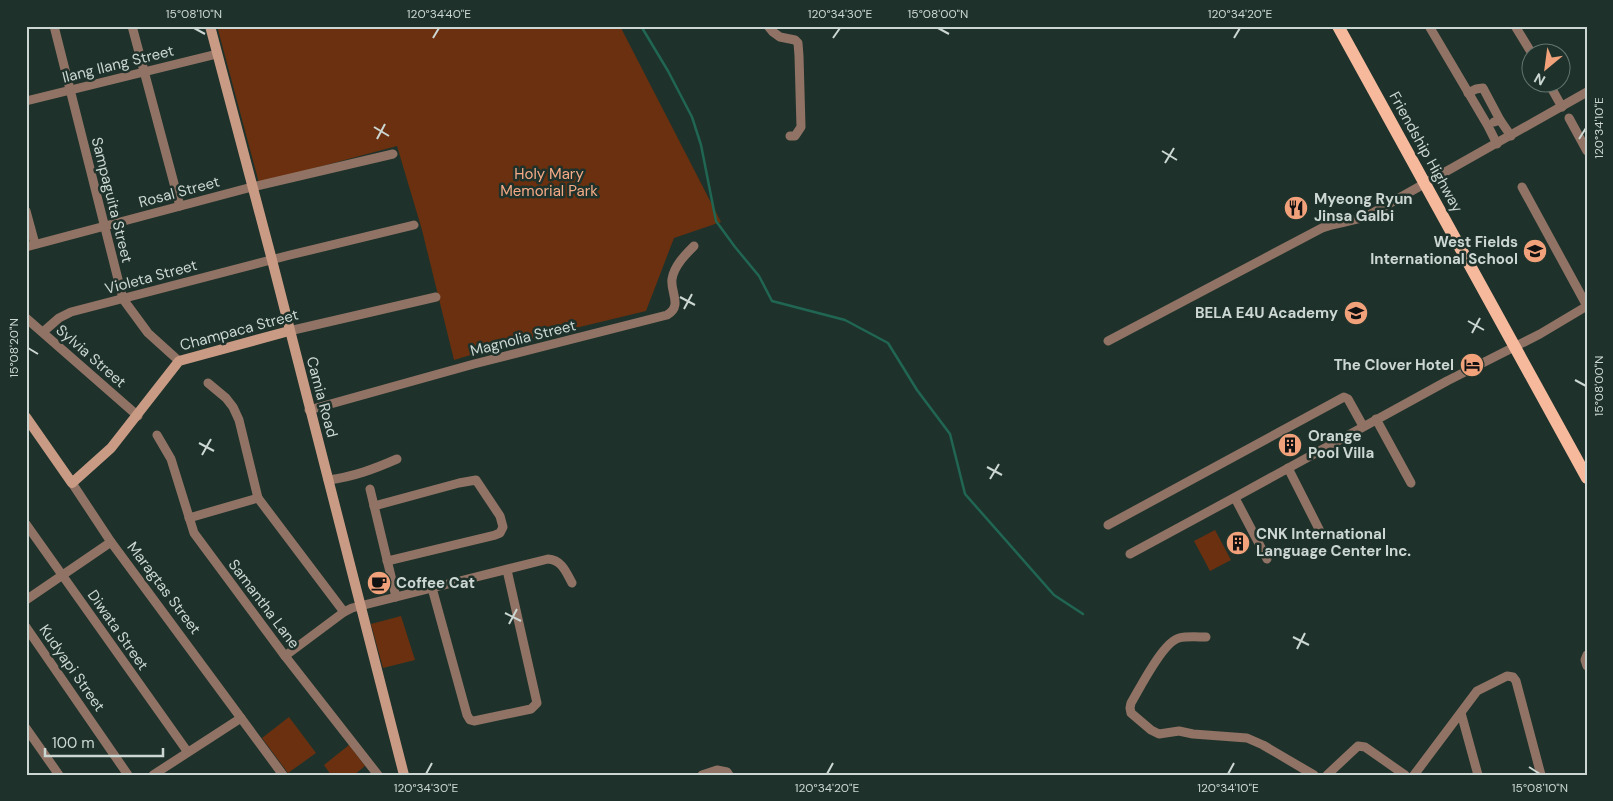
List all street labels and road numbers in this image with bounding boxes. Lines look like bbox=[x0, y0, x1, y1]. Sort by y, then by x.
street label: Ilang Ilang Street bbox=[60, 40, 176, 88]
street label: Friendship Highway bbox=[1385, 88, 1468, 217]
street label: Sampaguita Street bbox=[87, 135, 137, 265]
street label: Rosal Street bbox=[136, 172, 222, 212]
street label: Violeta Street bbox=[103, 255, 199, 299]
street label: Champaca Street bbox=[178, 305, 300, 355]
street label: Magnolia Street bbox=[468, 315, 578, 361]
street label: Sylvia Street bbox=[52, 320, 130, 392]
street label: Camia Road bbox=[302, 354, 342, 440]
street label: Maragtas Street bbox=[123, 538, 205, 638]
street label: Samantha Lane bbox=[224, 555, 304, 653]
street label: Diwata Street bbox=[83, 586, 153, 674]
street label: Kudyapi Street bbox=[35, 620, 110, 716]

